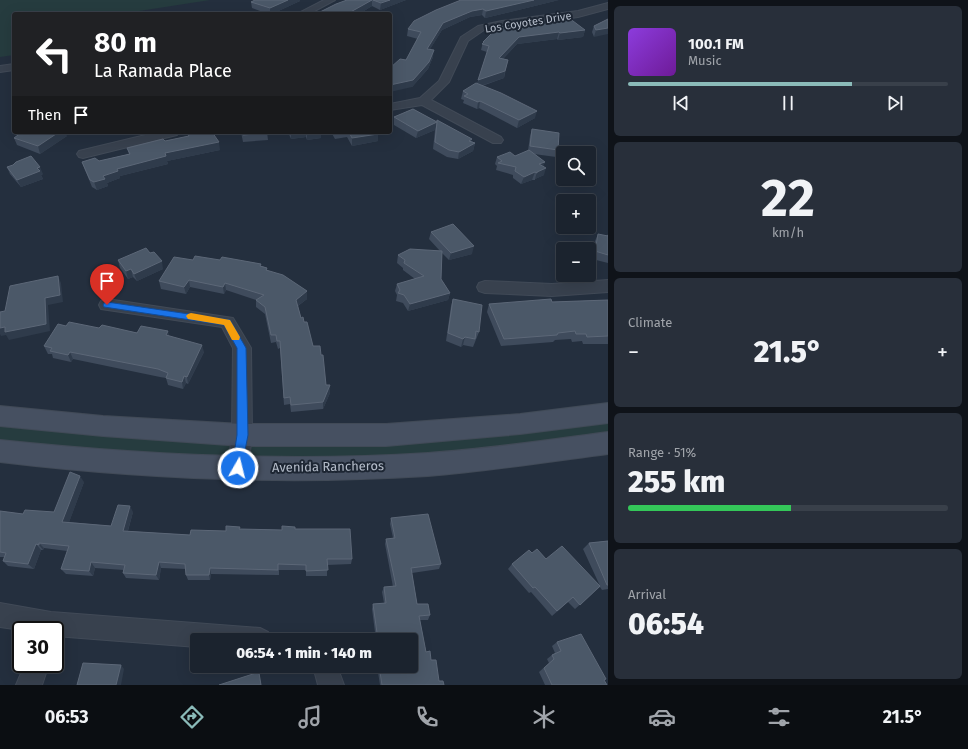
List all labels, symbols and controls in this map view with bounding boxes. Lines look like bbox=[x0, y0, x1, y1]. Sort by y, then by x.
street label: Los Coyotes Drive bbox=[484, 9, 572, 36]
text: 80 m bbox=[94, 26, 157, 59]
icon: left bbox=[28, 28, 80, 80]
text: 100.1 FM bbox=[688, 35, 744, 53]
text: Music bbox=[688, 53, 722, 68]
text: La Ramada Place bbox=[94, 60, 232, 82]
icon: previous bbox=[670, 92, 692, 114]
icon: pause bbox=[777, 92, 799, 114]
icon: next bbox=[884, 92, 906, 114]
icon: arrive bbox=[70, 104, 92, 126]
text: Then bbox=[28, 106, 62, 124]
map controls bbox=[556, 146, 596, 282]
button: search bbox=[556, 146, 596, 186]
text: 22 bbox=[761, 167, 815, 230]
button: + bbox=[556, 194, 596, 234]
text: km/h bbox=[772, 225, 804, 240]
button: − bbox=[556, 242, 596, 282]
pin bbox=[90, 264, 124, 305]
icon: arrive bbox=[96, 270, 118, 292]
text: Climate bbox=[628, 315, 672, 330]
text: 21.5° bbox=[754, 334, 822, 370]
text: − bbox=[628, 339, 639, 366]
text: + bbox=[937, 339, 948, 366]
text: Range · 51% bbox=[628, 445, 696, 460]
position arrow bbox=[217, 447, 259, 489]
street label: Avenida Rancheros bbox=[272, 458, 384, 475]
text: 255 km bbox=[628, 464, 725, 500]
text: Arrival bbox=[628, 587, 666, 602]
text: 06:54 bbox=[628, 606, 704, 642]
speed limit sign: 30 bbox=[12, 621, 64, 673]
text: 06:54 · 1 min · 140 m bbox=[236, 644, 372, 662]
icon: directions bbox=[178, 703, 206, 731]
icon: music bbox=[296, 703, 324, 731]
icon: phone bbox=[413, 703, 441, 731]
icon: climate bbox=[530, 703, 558, 731]
icon: car bbox=[648, 703, 676, 731]
icon: filters bbox=[765, 703, 793, 731]
text: 06:53 bbox=[45, 706, 89, 728]
text: 21.5° bbox=[883, 706, 923, 728]

